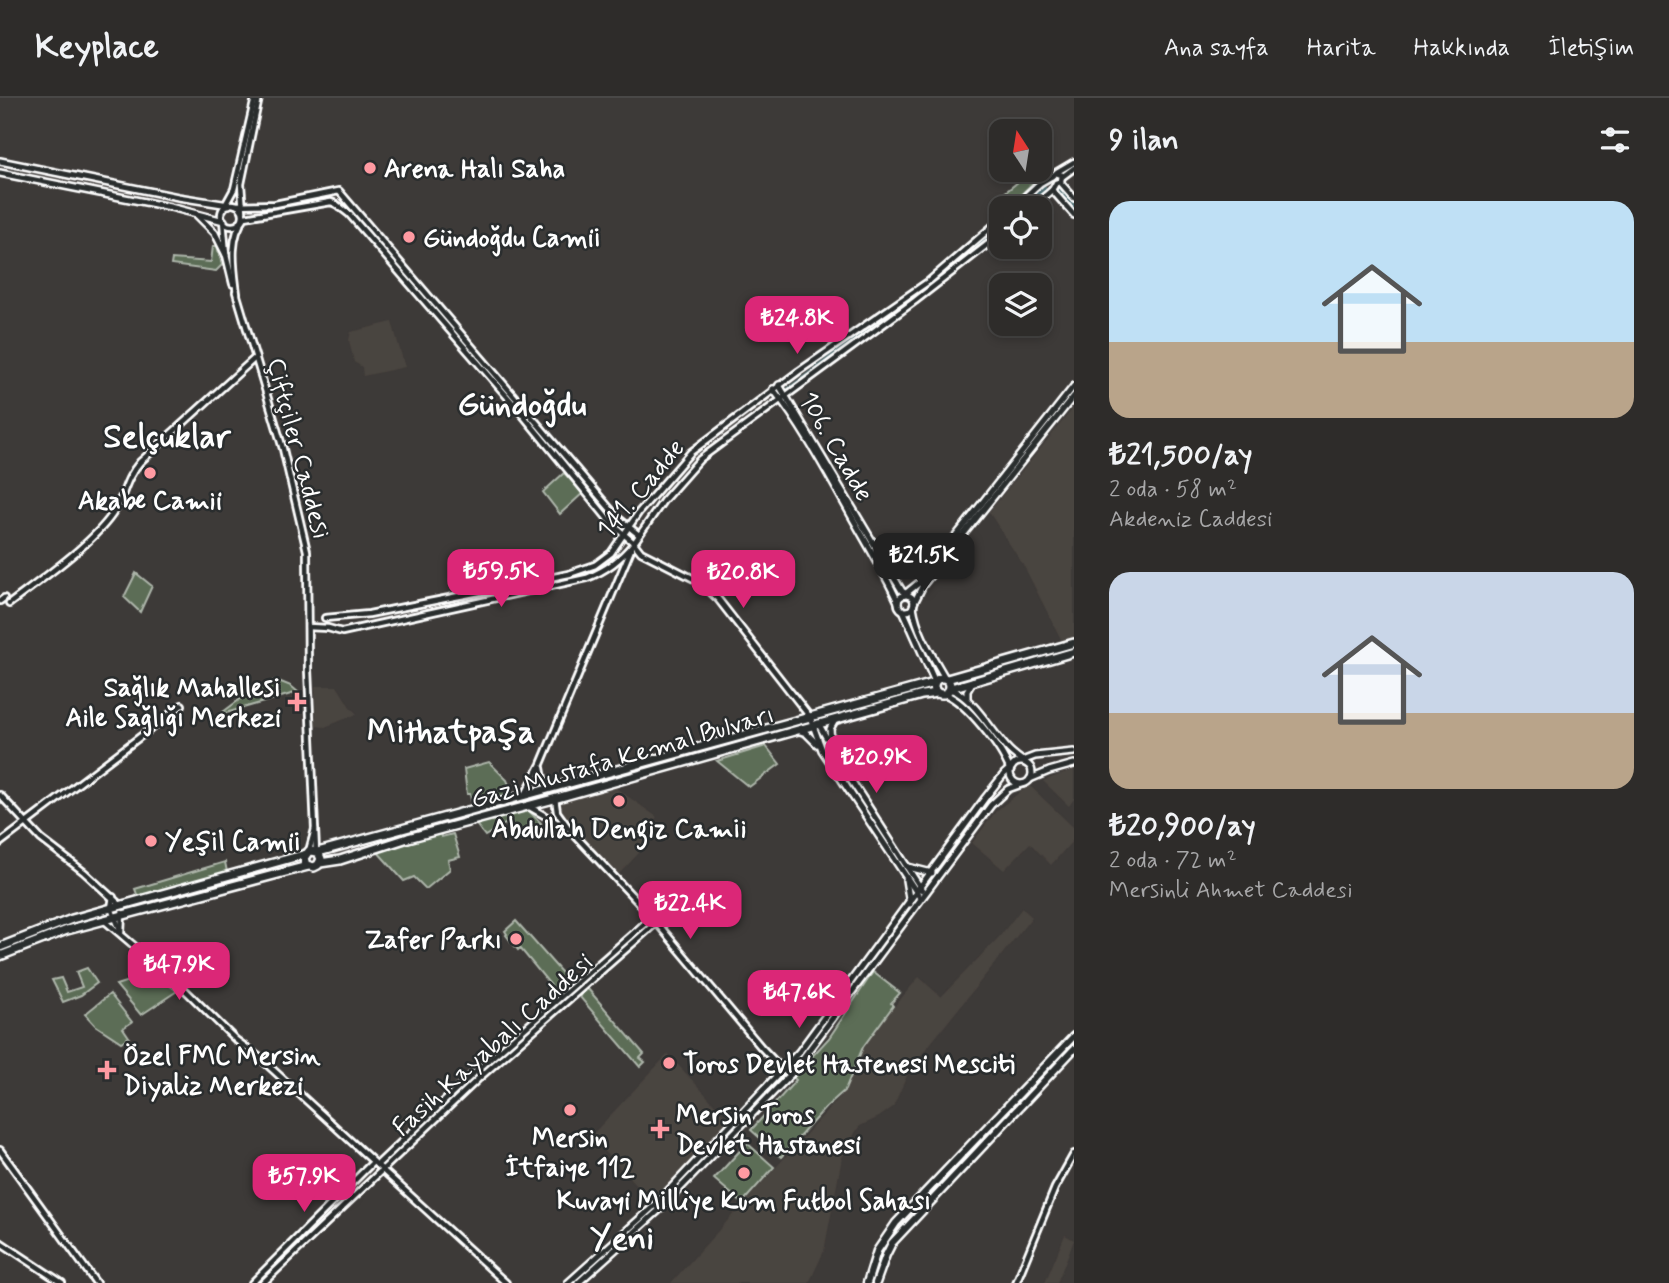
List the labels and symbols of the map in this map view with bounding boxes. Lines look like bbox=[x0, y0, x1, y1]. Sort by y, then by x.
north arrow bbox=[989, 119, 1052, 182]
place label: Arena Halı Saha bbox=[384, 153, 565, 187]
marker: Arena Halı Saha bbox=[362, 160, 378, 176]
place label: Gündoğdu Camii bbox=[423, 222, 601, 257]
marker: Gündoğdu Camii bbox=[401, 229, 417, 245]
pin: ₺24.8K bbox=[740, 296, 854, 356]
street label: Çiftçiler Caddesi bbox=[257, 354, 338, 543]
district label: Gündoğdu bbox=[458, 384, 587, 428]
street label: 106. Cadde bbox=[790, 386, 880, 508]
district label: Selçuklar bbox=[103, 416, 231, 460]
street label: 141. Cadde bbox=[590, 432, 693, 546]
marker: Akabe Camii bbox=[142, 465, 158, 481]
place label: Akabe Camii bbox=[78, 485, 222, 519]
pin: ₺21.5K bbox=[867, 533, 981, 593]
pin: ₺59.5K bbox=[444, 550, 558, 609]
pin: ₺20.8K bbox=[686, 550, 800, 610]
place label: Sağlık Mahallesi Aile Sağlığı Merkezi bbox=[65, 672, 281, 737]
marker: Sağlık Mahallesi Aile Sağlığı Merkezi bbox=[287, 692, 307, 712]
street label: Gazi Mustafa Kemal Bulvarı bbox=[467, 698, 778, 818]
district label: Mithatpaşa bbox=[367, 711, 535, 755]
pin: ₺20.9K bbox=[819, 736, 933, 795]
marker: Abdullah Dengiz Camii bbox=[611, 793, 627, 809]
place label: Abdullah Dengiz Camii bbox=[491, 813, 747, 850]
place label: Yeşil Camii bbox=[165, 826, 301, 860]
marker: Yeşil Camii bbox=[143, 833, 159, 849]
pin: ₺22.4K bbox=[633, 882, 747, 941]
place label: Zafer Parkı bbox=[365, 924, 502, 958]
marker: Zafer Parkı bbox=[508, 931, 524, 947]
pin: ₺47.9K bbox=[122, 942, 236, 1002]
street label: Fasih Kayabalı Caddesi bbox=[386, 946, 601, 1145]
pin: ₺47.6K bbox=[742, 970, 856, 1030]
place label: Özel FMC Mersin Diyaliz Merkezi bbox=[123, 1040, 321, 1104]
place label: Toros Devlet Hastenesi Mesciti bbox=[683, 1048, 1015, 1082]
marker: Toros Devlet Hastenesi Mesciti bbox=[661, 1055, 677, 1071]
marker: Özel FMC Mersin Diyaliz Merkezi bbox=[97, 1060, 117, 1080]
place label: Mersin Toros Devlet Hastanesi bbox=[676, 1099, 861, 1163]
marker: Mersin İtfaiye 112 bbox=[562, 1102, 578, 1118]
marker: Mersin Toros Devlet Hastanesi bbox=[650, 1119, 670, 1139]
place label: Mersin İtfaiye 112 bbox=[505, 1122, 635, 1186]
pin: ₺57.9K bbox=[247, 1154, 361, 1214]
marker: Kuvayi Milliye Kum Futbol Sahası bbox=[736, 1165, 752, 1181]
place label: Kuvayi Milliye Kum Futbol Sahası bbox=[557, 1185, 931, 1219]
district label: Yeni bbox=[590, 1218, 654, 1262]

